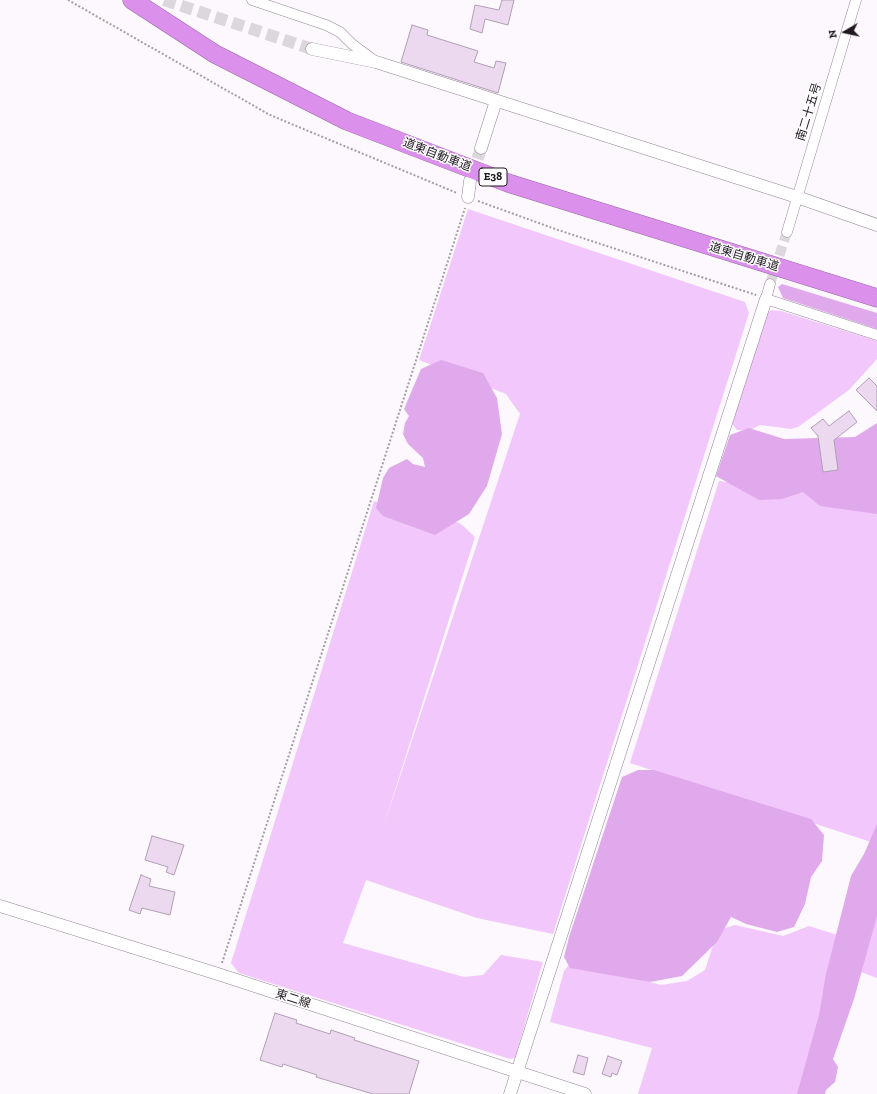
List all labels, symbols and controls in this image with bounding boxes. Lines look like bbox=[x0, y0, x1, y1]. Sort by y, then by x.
north arrow bbox=[825, 12, 865, 52]
text: N bbox=[826, 29, 840, 39]
street label: 南二十五号 bbox=[793, 81, 825, 143]
street label: 道東自動車道 bbox=[401, 135, 473, 175]
road number: E38 bbox=[479, 168, 507, 186]
street label: 道東自動車道 bbox=[707, 240, 781, 274]
street label: 東二線 bbox=[274, 987, 312, 1011]

